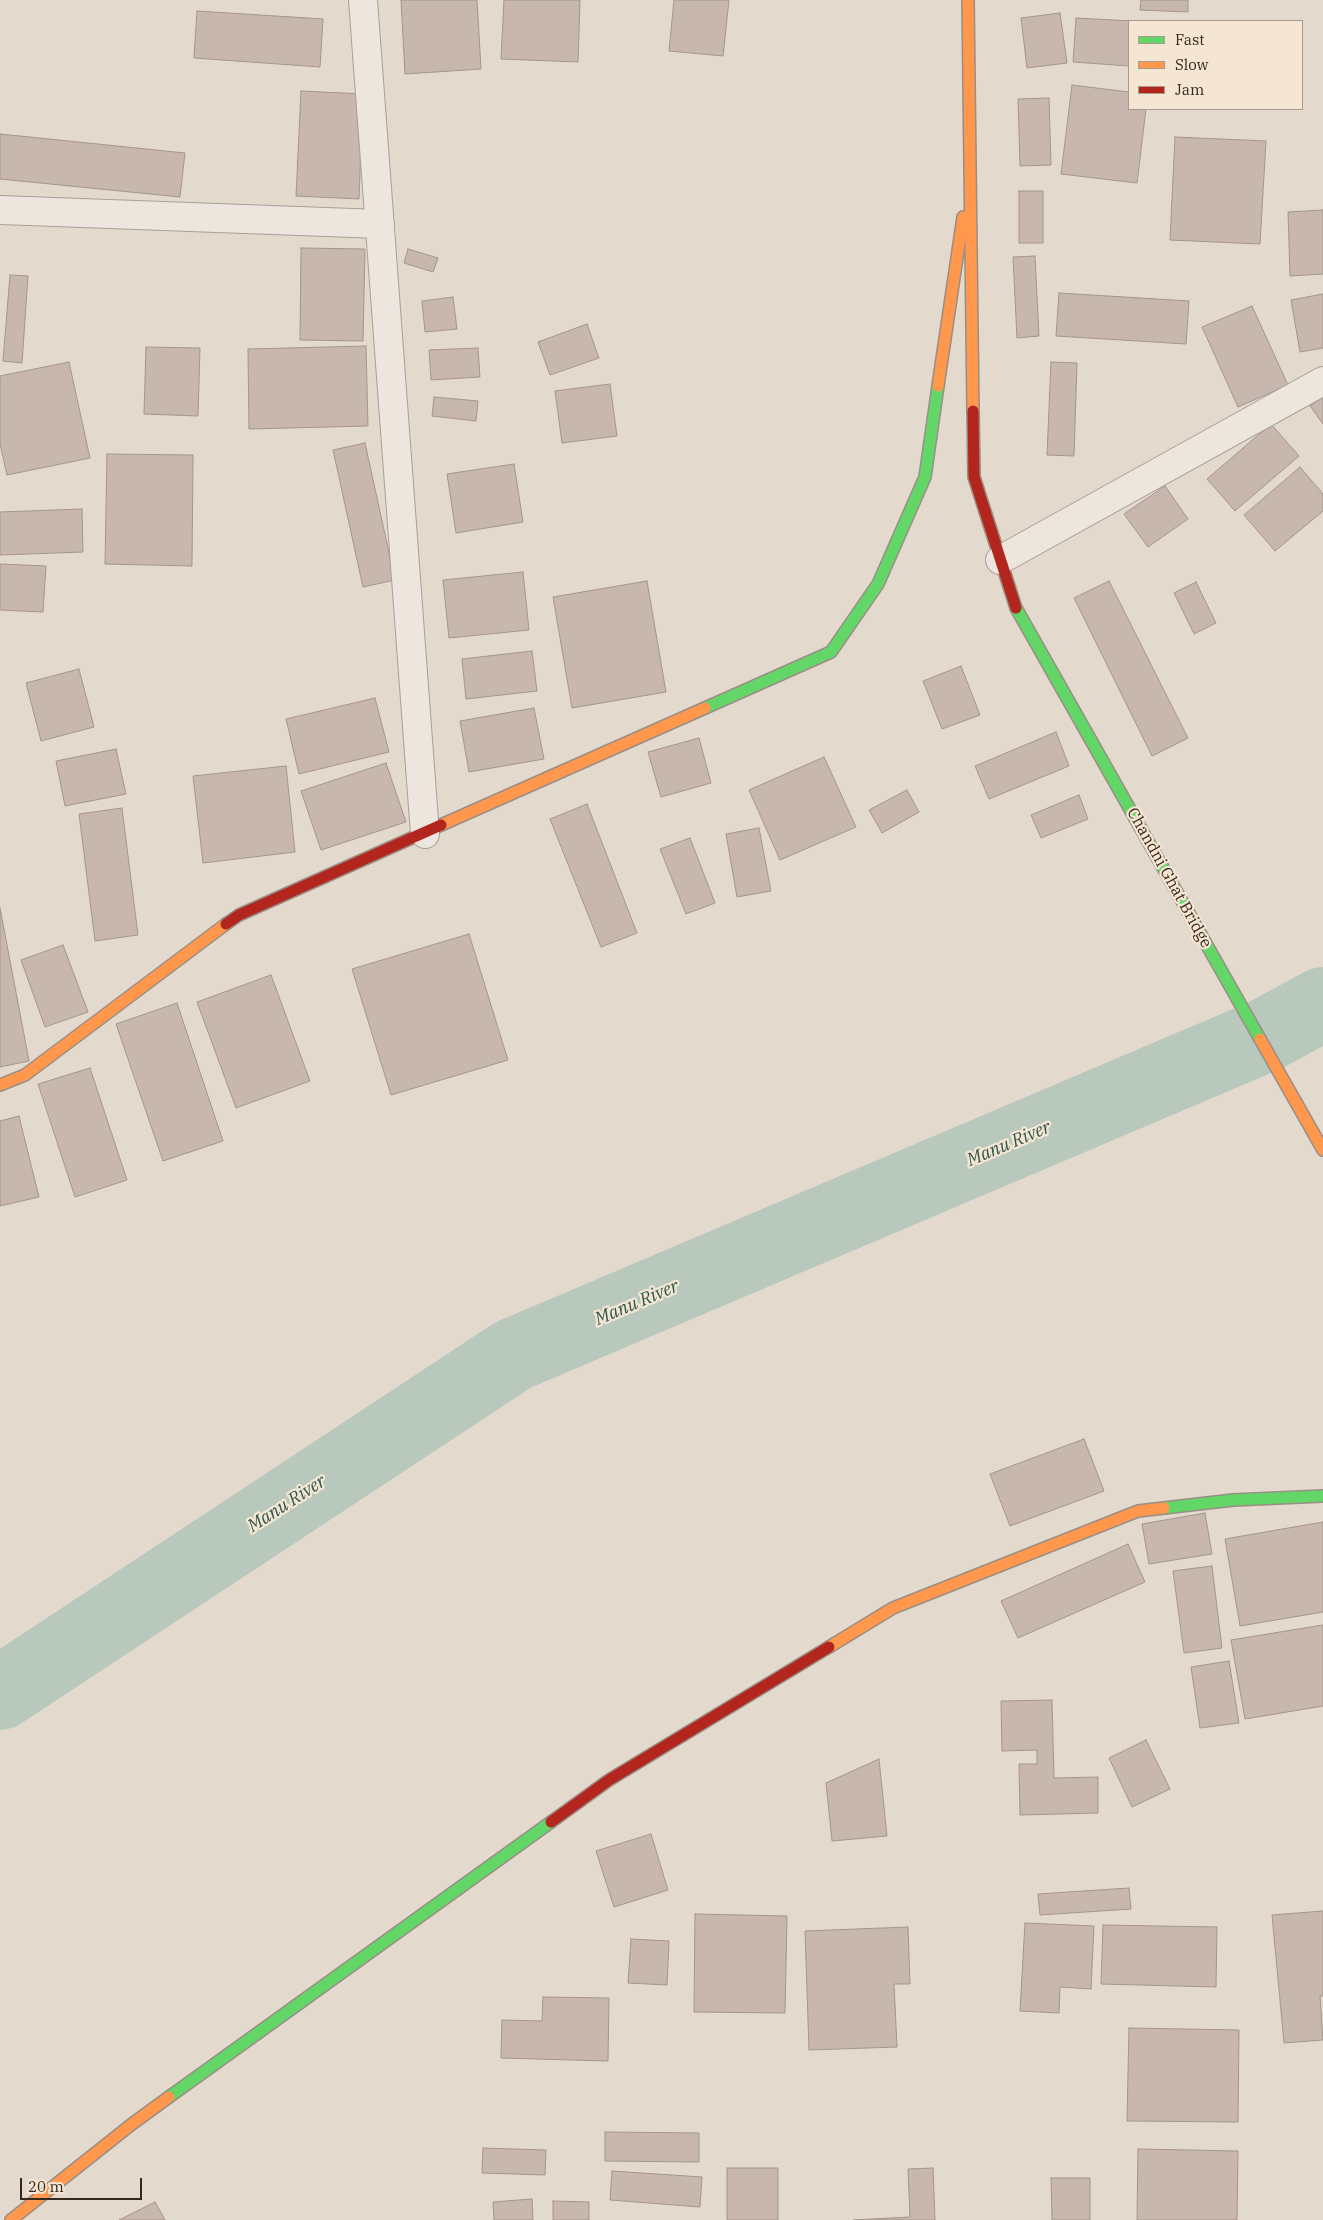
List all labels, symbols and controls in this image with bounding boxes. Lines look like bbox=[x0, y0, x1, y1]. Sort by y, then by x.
legend bbox=[1128, 20, 1303, 110]
text: Fast bbox=[1175, 30, 1205, 49]
text: Slow bbox=[1175, 55, 1208, 74]
text: Jam bbox=[1175, 80, 1204, 99]
street label: Chandni Ghat Bridge bbox=[1122, 805, 1216, 951]
water label: Manu River bbox=[964, 1117, 1054, 1171]
water label: Manu River bbox=[592, 1276, 682, 1330]
water label: Manu River bbox=[244, 1471, 330, 1537]
scale bar bbox=[22, 2168, 145, 2200]
text: 20 m bbox=[28, 2177, 64, 2196]

